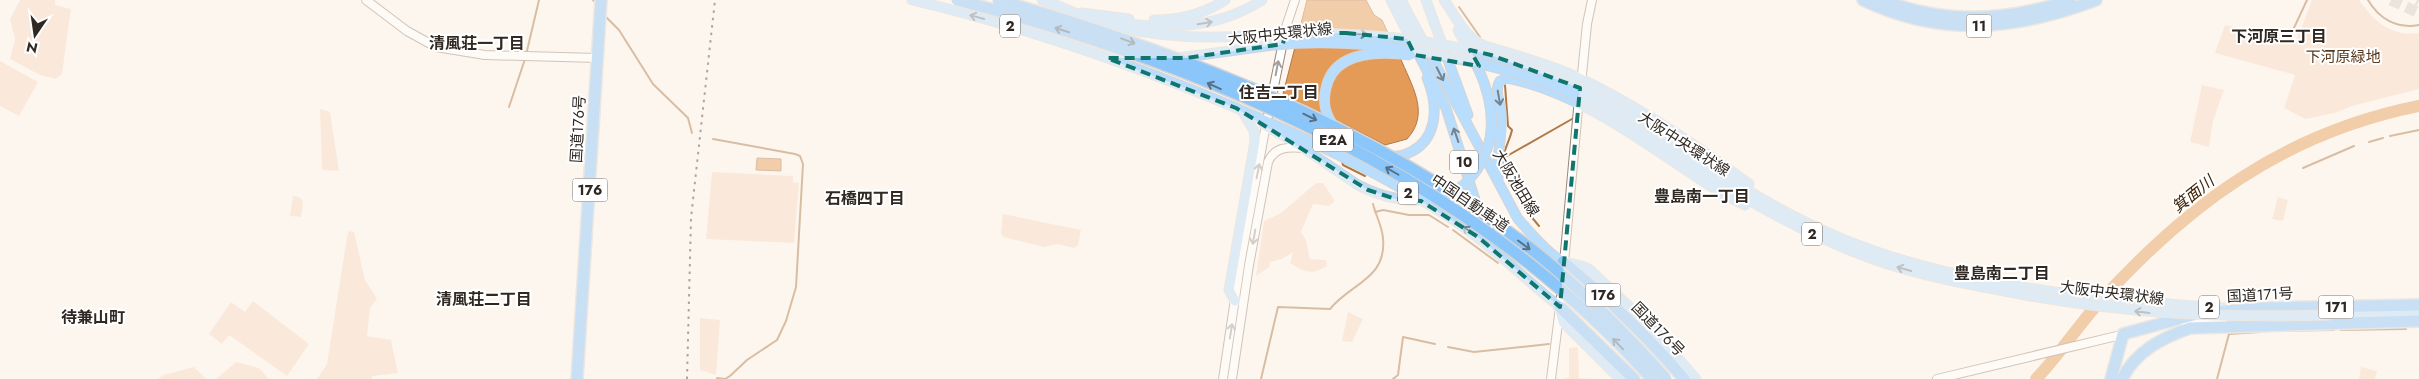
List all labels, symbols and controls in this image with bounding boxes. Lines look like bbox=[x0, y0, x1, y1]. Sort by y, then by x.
north arrow bbox=[10, 10, 60, 60]
one-way arrow bbox=[970, 12, 986, 21]
road number: 2 bbox=[1000, 15, 1020, 38]
road number: 11 bbox=[1966, 15, 1992, 38]
one-way arrow bbox=[1196, 17, 1212, 27]
street label: 大阪中央環状線 bbox=[1227, 18, 1333, 50]
one-way arrow bbox=[1054, 25, 1070, 35]
district label: 下河原三丁目 bbox=[2231, 25, 2327, 48]
one-way arrow bbox=[1352, 30, 1368, 39]
district label: 清風荘一丁目 bbox=[429, 32, 525, 55]
text: N bbox=[24, 37, 40, 59]
one-way arrow bbox=[1120, 37, 1135, 46]
park label: 下河原緑地 bbox=[2305, 46, 2381, 68]
one-way arrow bbox=[1273, 61, 1283, 77]
one-way arrow bbox=[1436, 66, 1445, 81]
one-way arrow bbox=[1207, 80, 1222, 90]
district label: 住吉二丁目 bbox=[1238, 81, 1319, 104]
one-way arrow bbox=[1494, 89, 1504, 105]
street label: 国道176号 bbox=[565, 94, 591, 164]
street label: 大阪中央環状線 bbox=[1634, 106, 1734, 182]
one-way arrow bbox=[1302, 113, 1317, 122]
road number: E2A bbox=[1313, 128, 1353, 152]
one-way arrow bbox=[1451, 128, 1460, 143]
street label: 大阪池田線 bbox=[1487, 145, 1545, 221]
road number: 10 bbox=[1450, 150, 1478, 173]
one-way arrow bbox=[1253, 163, 1263, 179]
one-way arrow bbox=[1386, 166, 1400, 176]
street label: 中国自動車道 bbox=[1427, 169, 1513, 237]
water label: 箕面川 bbox=[2167, 169, 2220, 218]
road number: 176 bbox=[572, 178, 608, 202]
road number: 2 bbox=[1398, 182, 1418, 204]
district label: 豊島南一丁目 bbox=[1654, 185, 1750, 208]
district label: 石橋四丁目 bbox=[825, 187, 905, 210]
road number: 2 bbox=[1802, 222, 1822, 245]
one-way arrow bbox=[1462, 226, 1476, 236]
one-way arrow bbox=[1248, 228, 1258, 244]
one-way arrow bbox=[1517, 240, 1531, 250]
district label: 豊島南二丁目 bbox=[1954, 262, 2050, 285]
one-way arrow bbox=[1897, 263, 1913, 273]
street label: 大阪中央環状線 bbox=[2059, 276, 2165, 310]
street label: 国道171号 bbox=[2226, 282, 2294, 308]
road number: 176 bbox=[1586, 284, 1620, 306]
district label: 清風荘二丁目 bbox=[436, 288, 532, 311]
road number: 2 bbox=[2199, 296, 2219, 318]
road number: 171 bbox=[2318, 296, 2354, 318]
street label: 国道176号 bbox=[1626, 297, 1690, 361]
district label: 待兼山町 bbox=[61, 306, 125, 329]
one-way arrow bbox=[2134, 307, 2150, 317]
one-way arrow bbox=[1226, 323, 1236, 339]
one-way arrow bbox=[1612, 337, 1624, 350]

